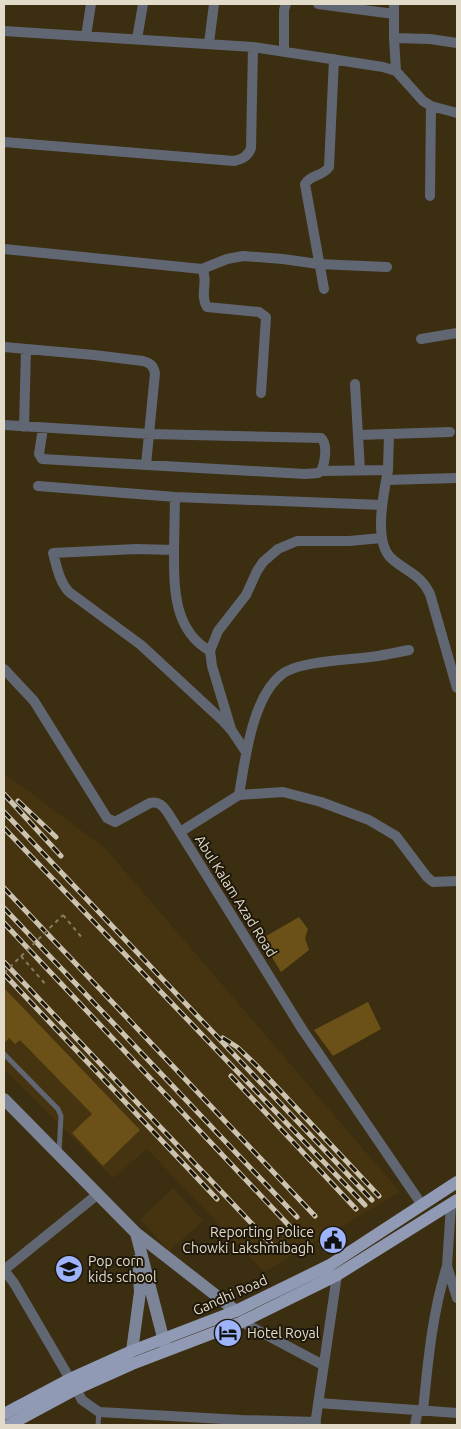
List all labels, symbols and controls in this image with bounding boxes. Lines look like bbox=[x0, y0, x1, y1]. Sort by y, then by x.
street label: Abul Kalam Azad Road bbox=[192, 832, 280, 960]
place label: Reporting Police Chowki Lakshmibagh bbox=[182, 1224, 314, 1256]
public building icon: Reporting Police Chowki Lakshmibagh bbox=[318, 1225, 348, 1255]
place label: Pop corn kids school bbox=[88, 1253, 157, 1285]
school or university icon: Pop corn kids school bbox=[54, 1254, 84, 1284]
street label: Gandhi Road bbox=[190, 1272, 270, 1318]
hotel icon: Hotel Royal bbox=[213, 1318, 243, 1348]
place label: Hotel Royal bbox=[247, 1325, 320, 1341]

